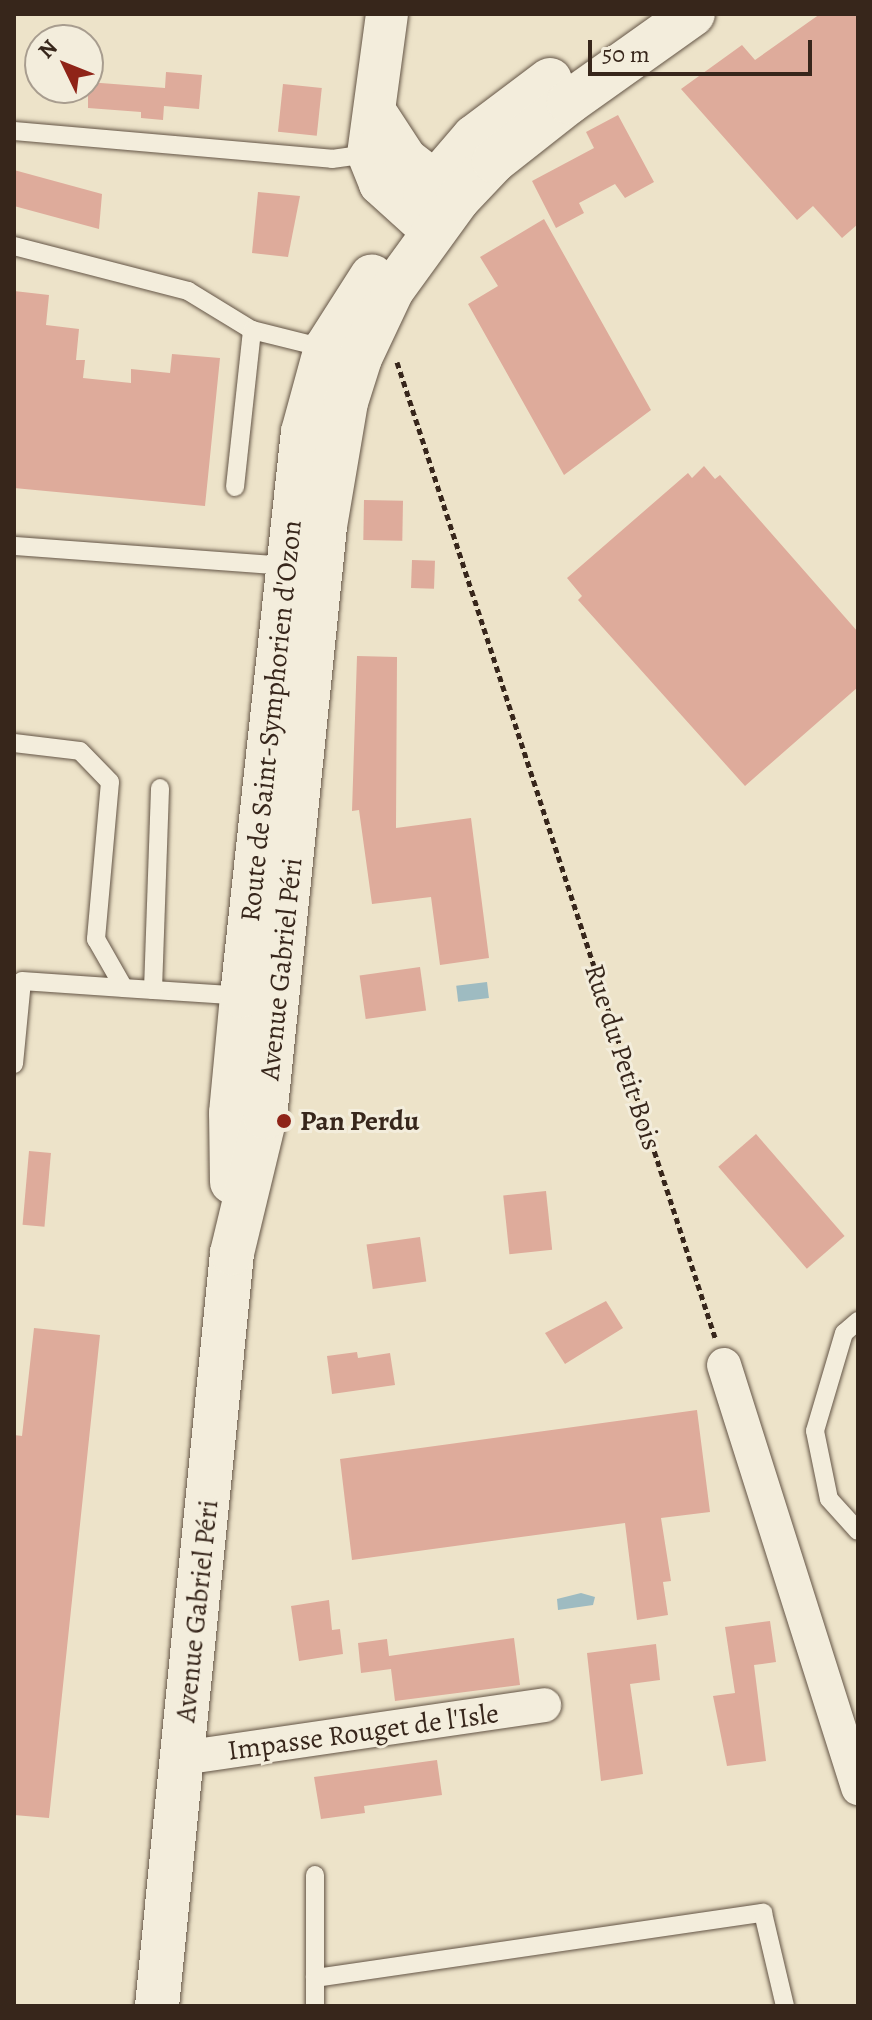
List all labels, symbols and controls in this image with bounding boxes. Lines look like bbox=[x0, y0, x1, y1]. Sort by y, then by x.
north arrow bbox=[24, 24, 104, 104]
scale bar bbox=[592, 24, 816, 74]
text: N bbox=[31, 33, 64, 65]
text: 50 m bbox=[602, 38, 650, 70]
street label: Route de Saint-Symphorien d'Ozon bbox=[233, 519, 309, 923]
street label: Avenue Gabriel Péri bbox=[253, 856, 309, 1082]
street label: Rue du Petit Bois bbox=[577, 960, 669, 1154]
place label: Pan Perdu bbox=[300, 1104, 419, 1138]
marker: Pan Perdu bbox=[275, 1112, 293, 1130]
street label: Avenue Gabriel Péri bbox=[169, 1498, 225, 1724]
street label: Impasse Rouget de l'Isle bbox=[225, 1696, 501, 1768]

